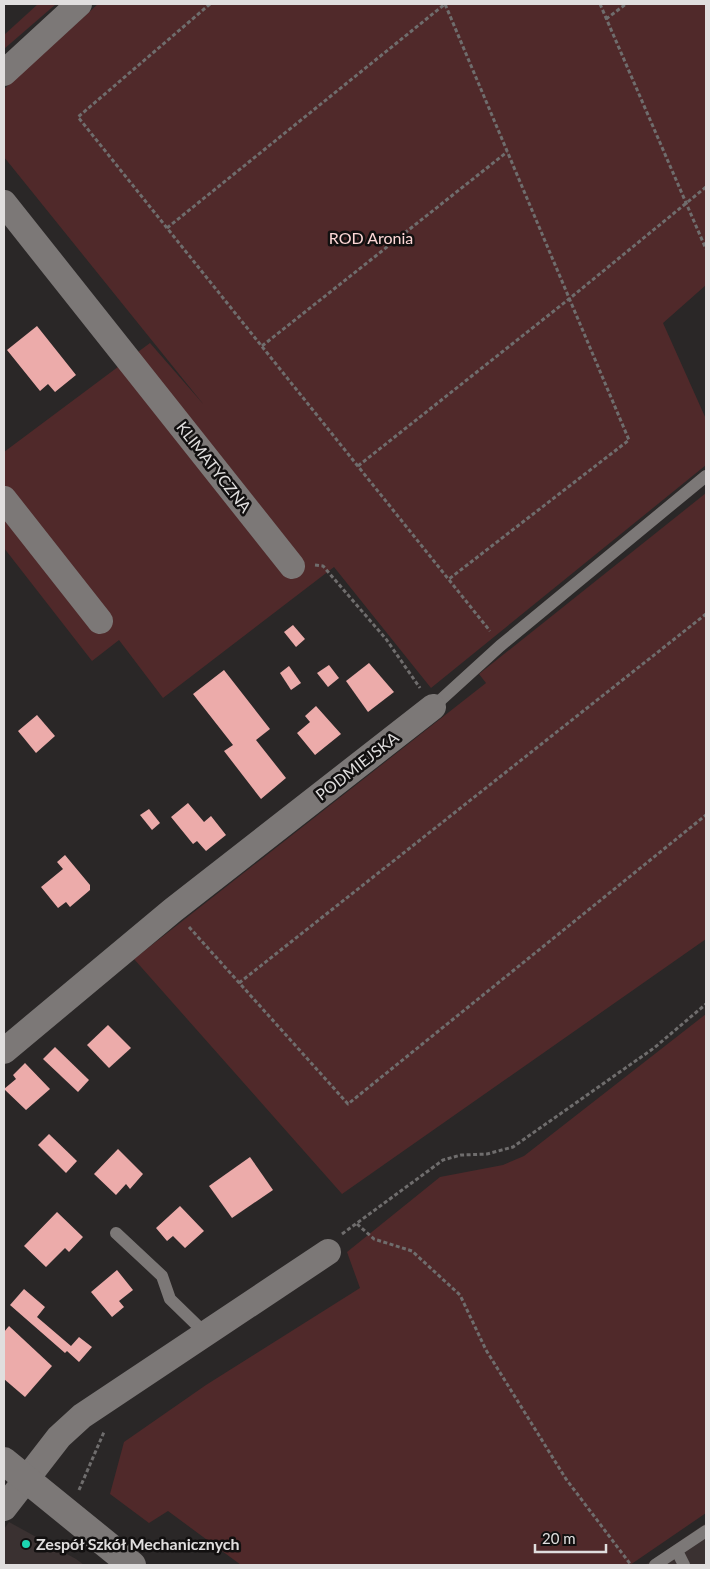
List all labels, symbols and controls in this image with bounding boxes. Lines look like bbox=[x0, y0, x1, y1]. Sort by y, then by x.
park label: ROD Aronia bbox=[329, 228, 413, 247]
street label: KLIMATYCZNA bbox=[173, 417, 256, 516]
street label: PODMIEJSKA bbox=[311, 727, 402, 804]
scale bar bbox=[535, 1522, 606, 1554]
text: 20 m bbox=[542, 1529, 576, 1547]
place label: Zespół Szkół Mechanicznych bbox=[36, 1534, 240, 1553]
marker: Zespół Szkół Mechanicznych bbox=[20, 1538, 32, 1550]

